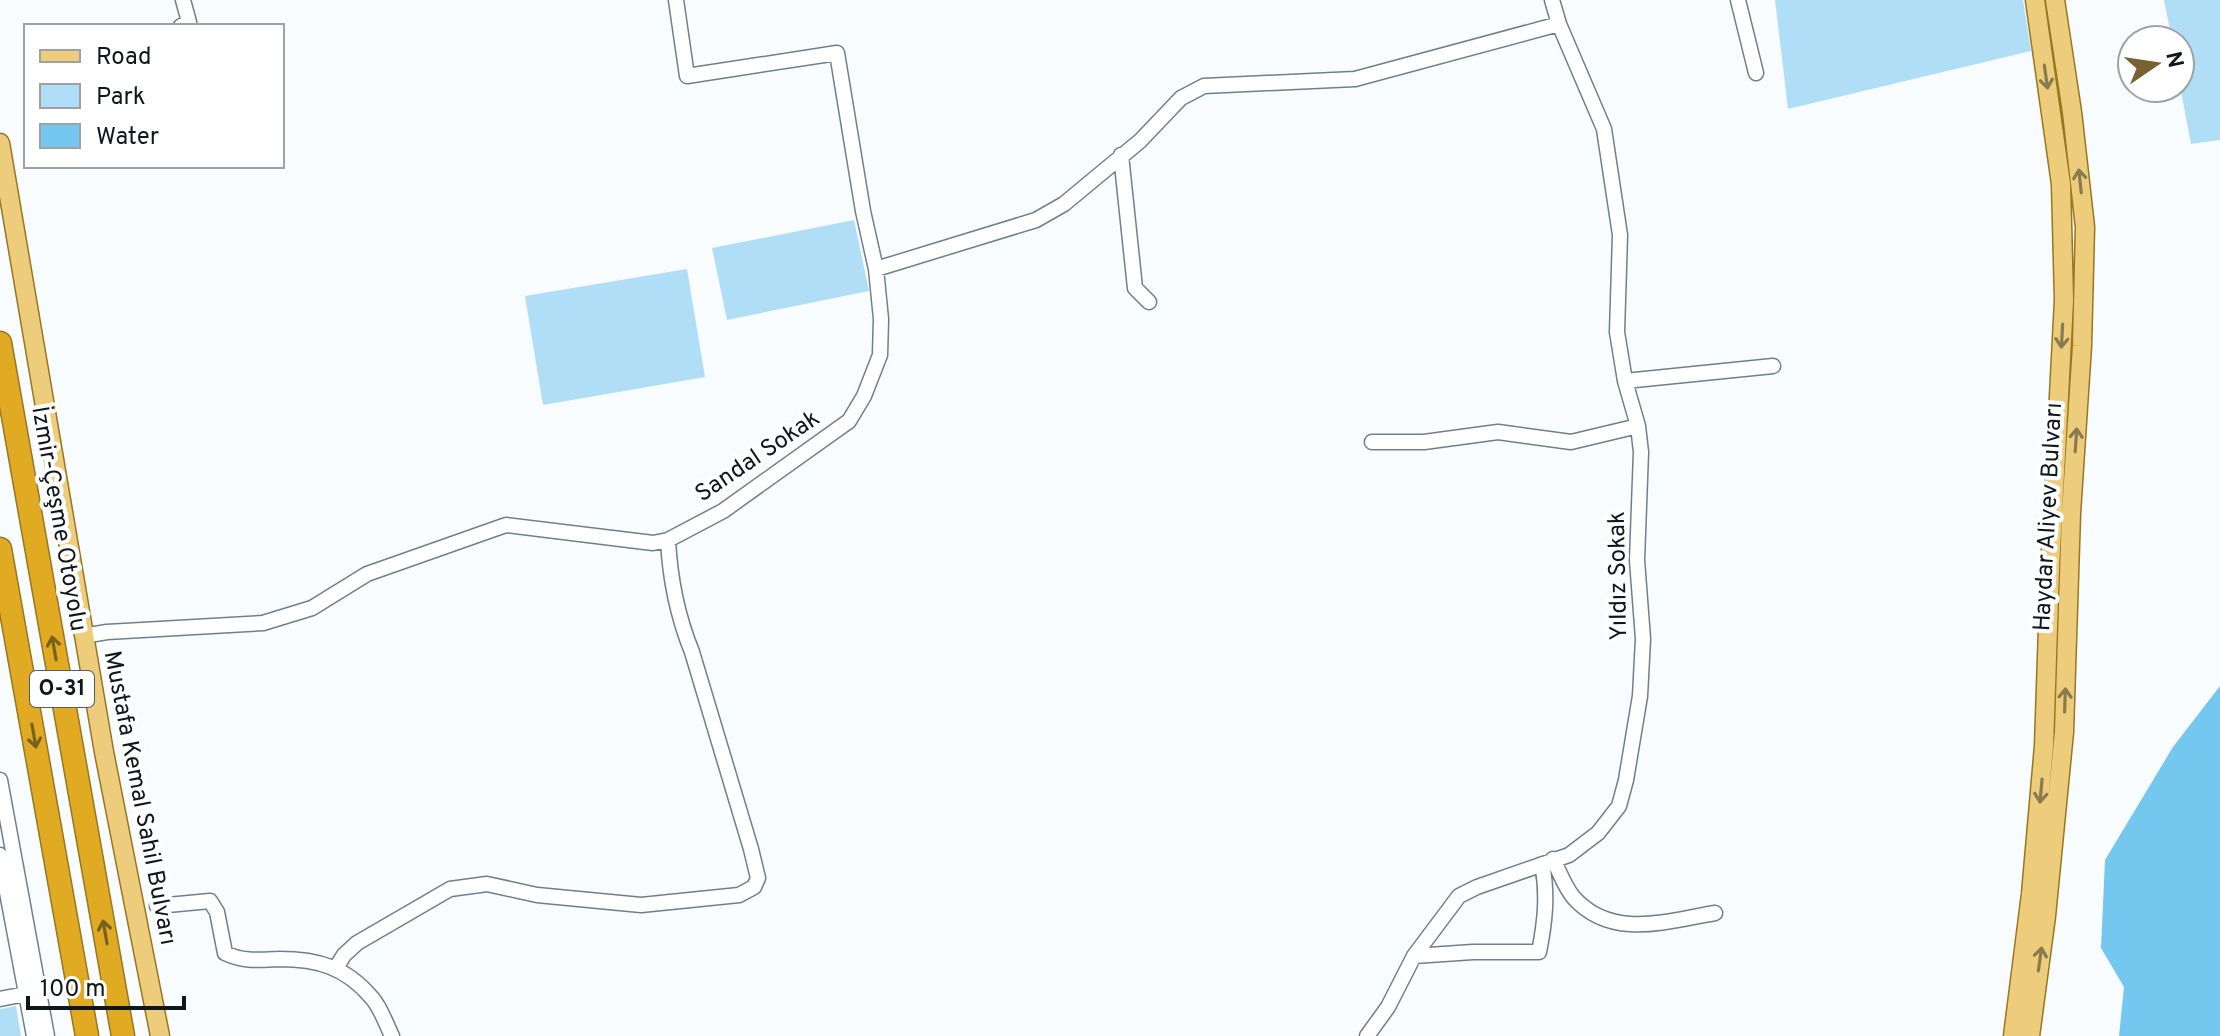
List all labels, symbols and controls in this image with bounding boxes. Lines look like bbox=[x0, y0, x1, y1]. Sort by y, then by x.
legend bbox=[24, 24, 284, 168]
north arrow bbox=[2116, 24, 2196, 104]
text: Road bbox=[96, 43, 152, 73]
text: N bbox=[2158, 49, 2188, 71]
one-way arrow bbox=[2039, 64, 2054, 89]
text: Park bbox=[96, 83, 146, 113]
text: Water bbox=[96, 123, 159, 153]
one-way arrow bbox=[2073, 168, 2088, 195]
one-way arrow bbox=[2054, 322, 2069, 349]
street label: Haydar Aliyev Bulvarı bbox=[2028, 402, 2070, 632]
street label: İzmir-Çeşme Otoyolu bbox=[23, 404, 94, 634]
street label: Sandal Sokak bbox=[690, 404, 826, 510]
one-way arrow bbox=[2069, 427, 2084, 454]
street label: Yıldız Sokak bbox=[1603, 511, 1635, 641]
one-way arrow bbox=[46, 636, 61, 661]
street label: Mustafa Kemal Sahil Bulvarı bbox=[96, 648, 182, 948]
road number: O-31 bbox=[30, 671, 94, 707]
one-way arrow bbox=[2057, 687, 2073, 714]
one-way arrow bbox=[27, 723, 42, 748]
one-way arrow bbox=[2033, 778, 2048, 804]
one-way arrow bbox=[96, 919, 111, 945]
one-way arrow bbox=[2033, 946, 2048, 973]
scale bar bbox=[28, 960, 184, 1010]
text: 100 m bbox=[40, 975, 106, 1005]

